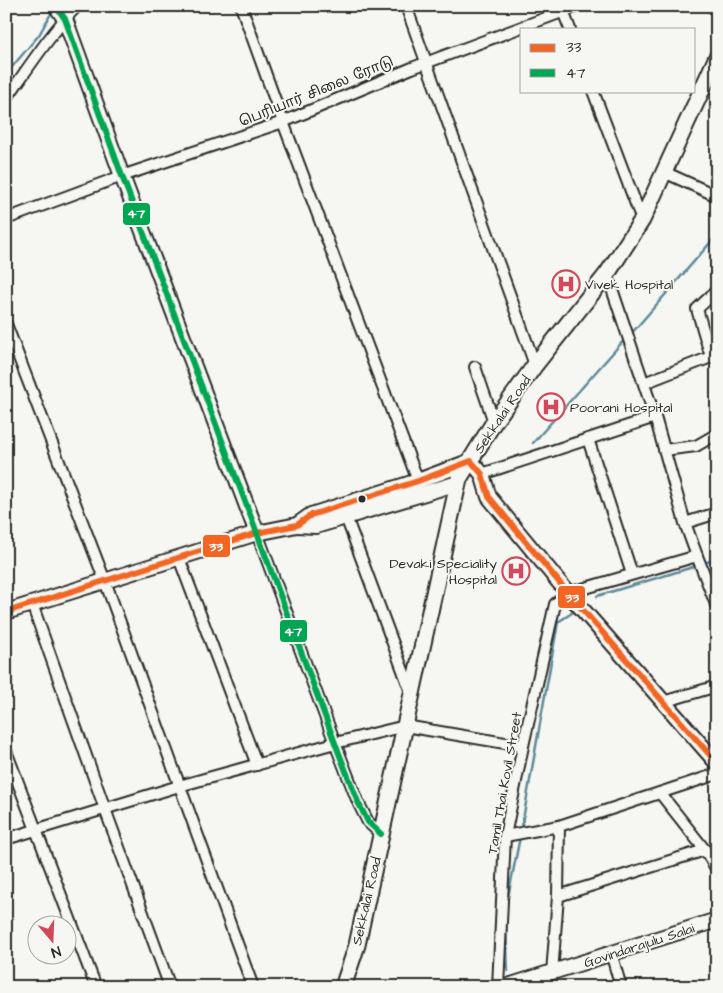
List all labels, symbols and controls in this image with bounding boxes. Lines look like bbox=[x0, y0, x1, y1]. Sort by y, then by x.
legend bbox=[520, 28, 696, 92]
text: 33 bbox=[566, 37, 582, 58]
street label: பெரியார் சிலை ரோடு bbox=[236, 52, 397, 132]
text: 47 bbox=[566, 63, 585, 84]
line badge: 47 bbox=[122, 202, 151, 226]
text: 47 bbox=[127, 204, 145, 224]
hospital icon: Vivek Hospital bbox=[551, 269, 581, 299]
place label: Vivek Hospital bbox=[585, 275, 673, 295]
street label: Sekkalai Road bbox=[469, 372, 536, 458]
hospital icon: Poorani Hospital bbox=[536, 392, 566, 422]
place label: Poorani Hospital bbox=[570, 398, 673, 418]
unlabelled marker bbox=[357, 494, 367, 504]
line badge: 33 bbox=[202, 534, 231, 558]
text: 33 bbox=[208, 537, 224, 557]
place label: Devaki Speciality Hospital bbox=[390, 554, 497, 590]
hospital icon: Devaki Speciality Hospital bbox=[501, 556, 531, 586]
line badge: 33 bbox=[557, 585, 586, 609]
text: 33 bbox=[564, 588, 580, 608]
line badge: 47 bbox=[279, 619, 308, 643]
text: 47 bbox=[284, 622, 302, 642]
street label: Tamil Thai Kovil Street bbox=[483, 710, 527, 856]
street label: Sekkalai Road bbox=[347, 855, 387, 947]
north arrow bbox=[28, 916, 78, 966]
street label: Govindarajulu Salai bbox=[581, 919, 697, 973]
text: N bbox=[48, 940, 63, 962]

